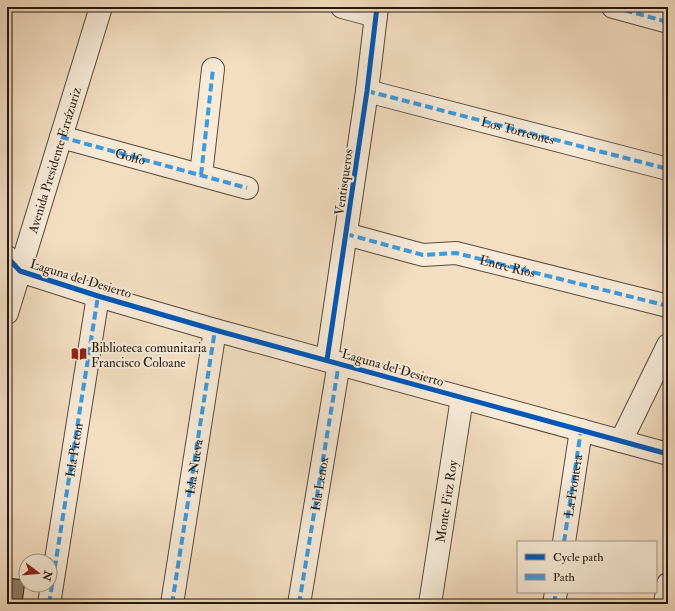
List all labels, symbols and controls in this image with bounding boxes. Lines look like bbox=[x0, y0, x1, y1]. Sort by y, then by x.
street label: Avenida Presidente Errázuriz bbox=[25, 85, 85, 236]
street label: Los Torreones bbox=[479, 114, 557, 148]
street label: Golfo bbox=[113, 145, 147, 169]
street label: Ventisqueros bbox=[331, 147, 357, 216]
street label: Entre Ríos bbox=[478, 252, 537, 282]
street label: Laguna del Desierto bbox=[28, 256, 133, 302]
place label: Biblioteca comunitaria Francisco Coloane bbox=[91, 340, 207, 371]
library icon: Biblioteca comunitaria Francisco Coloane bbox=[70, 345, 88, 363]
street label: Laguna del Desierto bbox=[340, 346, 446, 390]
street label: Isla Picton bbox=[62, 422, 87, 478]
street label: Isla Nueva bbox=[182, 438, 207, 496]
street label: La Frontera bbox=[561, 453, 586, 518]
street label: Isla Lenox bbox=[308, 455, 332, 512]
street label: Monte Fitz Roy bbox=[433, 459, 462, 544]
legend bbox=[517, 541, 657, 593]
text: Cycle path bbox=[553, 550, 604, 565]
north arrow bbox=[18, 553, 58, 593]
text: N bbox=[39, 568, 55, 583]
text: Path bbox=[553, 570, 576, 585]

